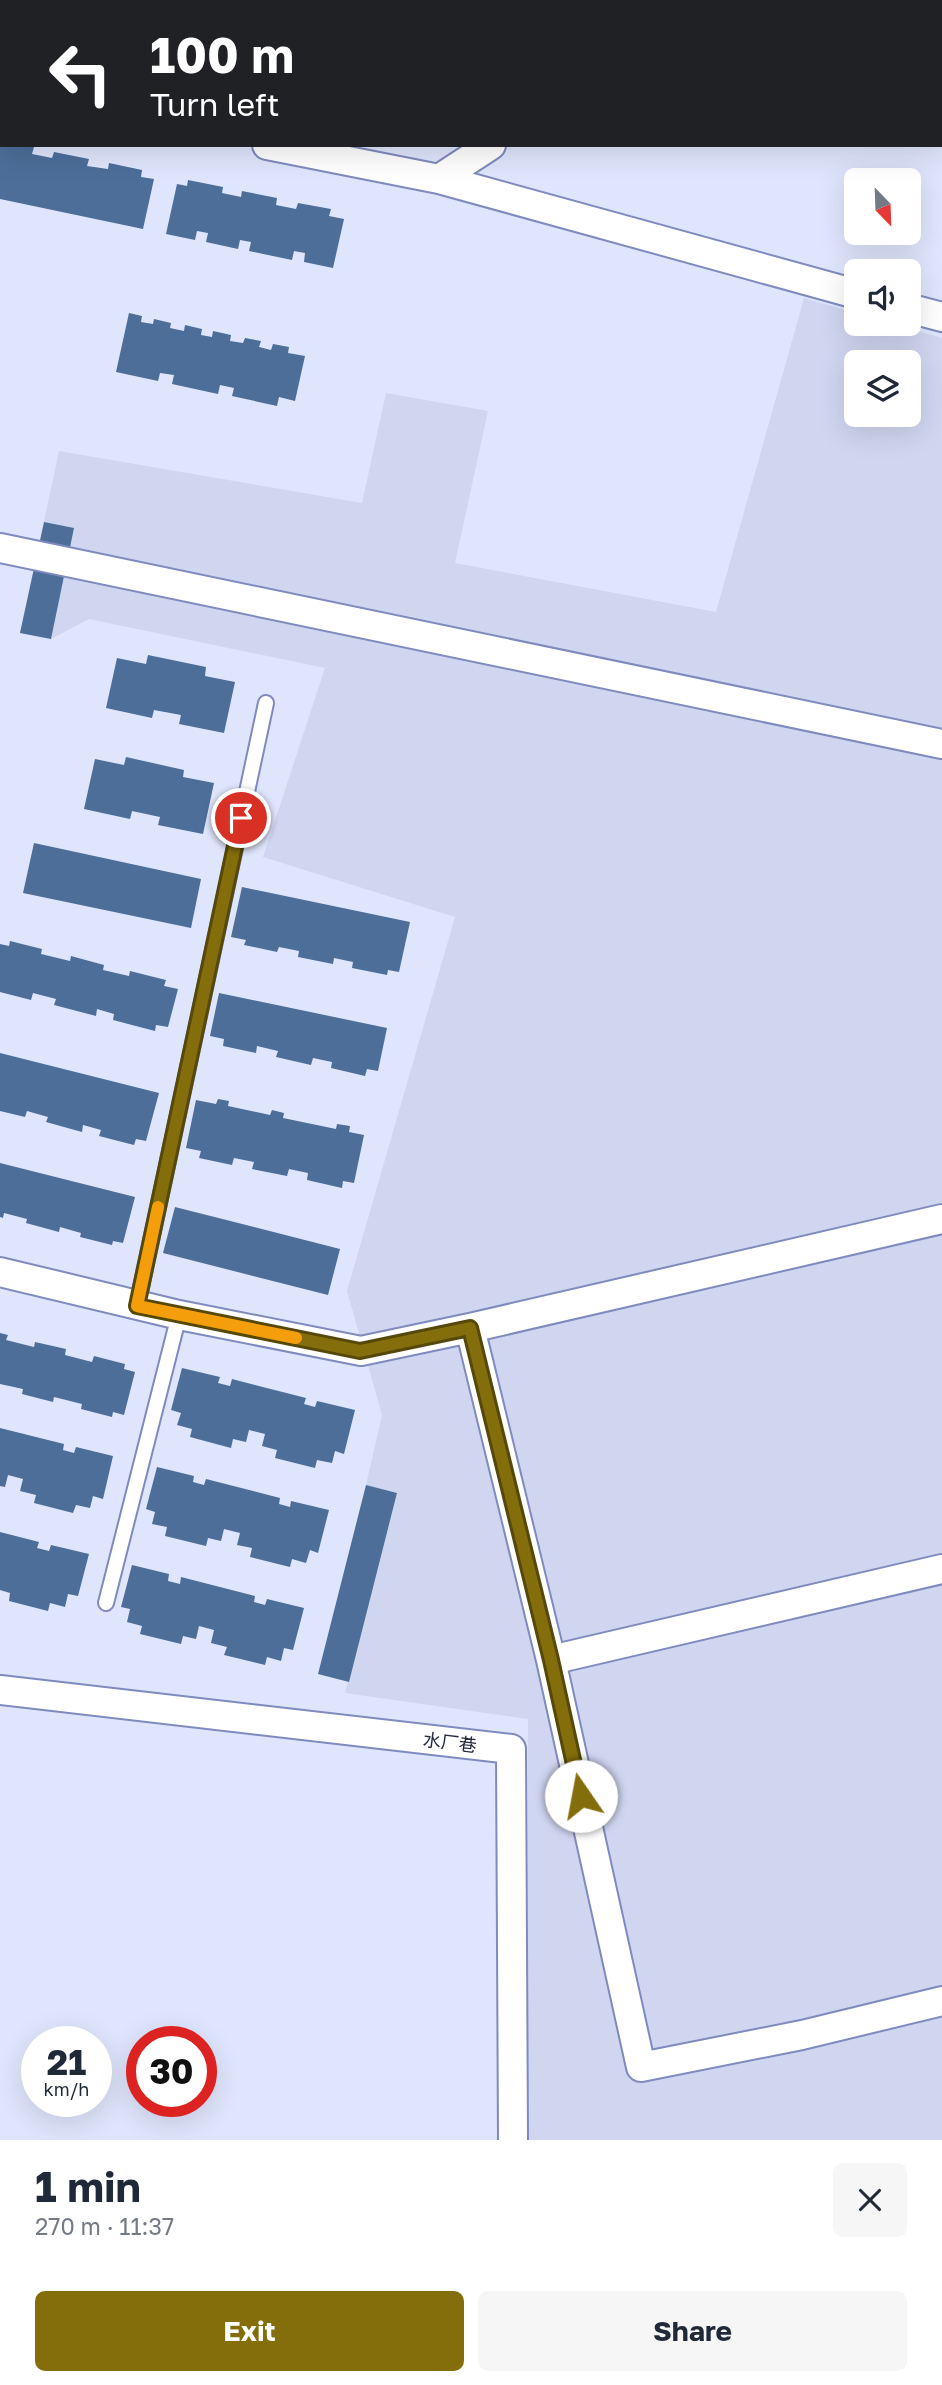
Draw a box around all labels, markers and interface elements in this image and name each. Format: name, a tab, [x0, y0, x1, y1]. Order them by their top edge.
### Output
text: 100 m	[150, 25, 294, 84]
icon: left	[35, 28, 126, 119]
text: Turn left	[150, 85, 279, 123]
north arrow	[844, 168, 920, 245]
map controls	[844, 168, 921, 427]
button: sound	[844, 259, 921, 336]
button: layers	[844, 350, 921, 427]
pin	[211, 788, 271, 848]
icon: arrive	[222, 799, 260, 837]
street label: 水厂巷	[422, 1728, 478, 1756]
position arrow	[544, 1759, 618, 1833]
speed limit sign: 30	[126, 2026, 217, 2117]
text: 21	[47, 2041, 86, 2083]
text: km/h	[44, 2078, 89, 2100]
text: 1 min	[35, 2161, 141, 2211]
button: close	[833, 2163, 907, 2237]
text: 270 m · 11:37	[35, 2212, 174, 2240]
button: Exit	[35, 2291, 464, 2371]
button: Share	[478, 2291, 907, 2371]

